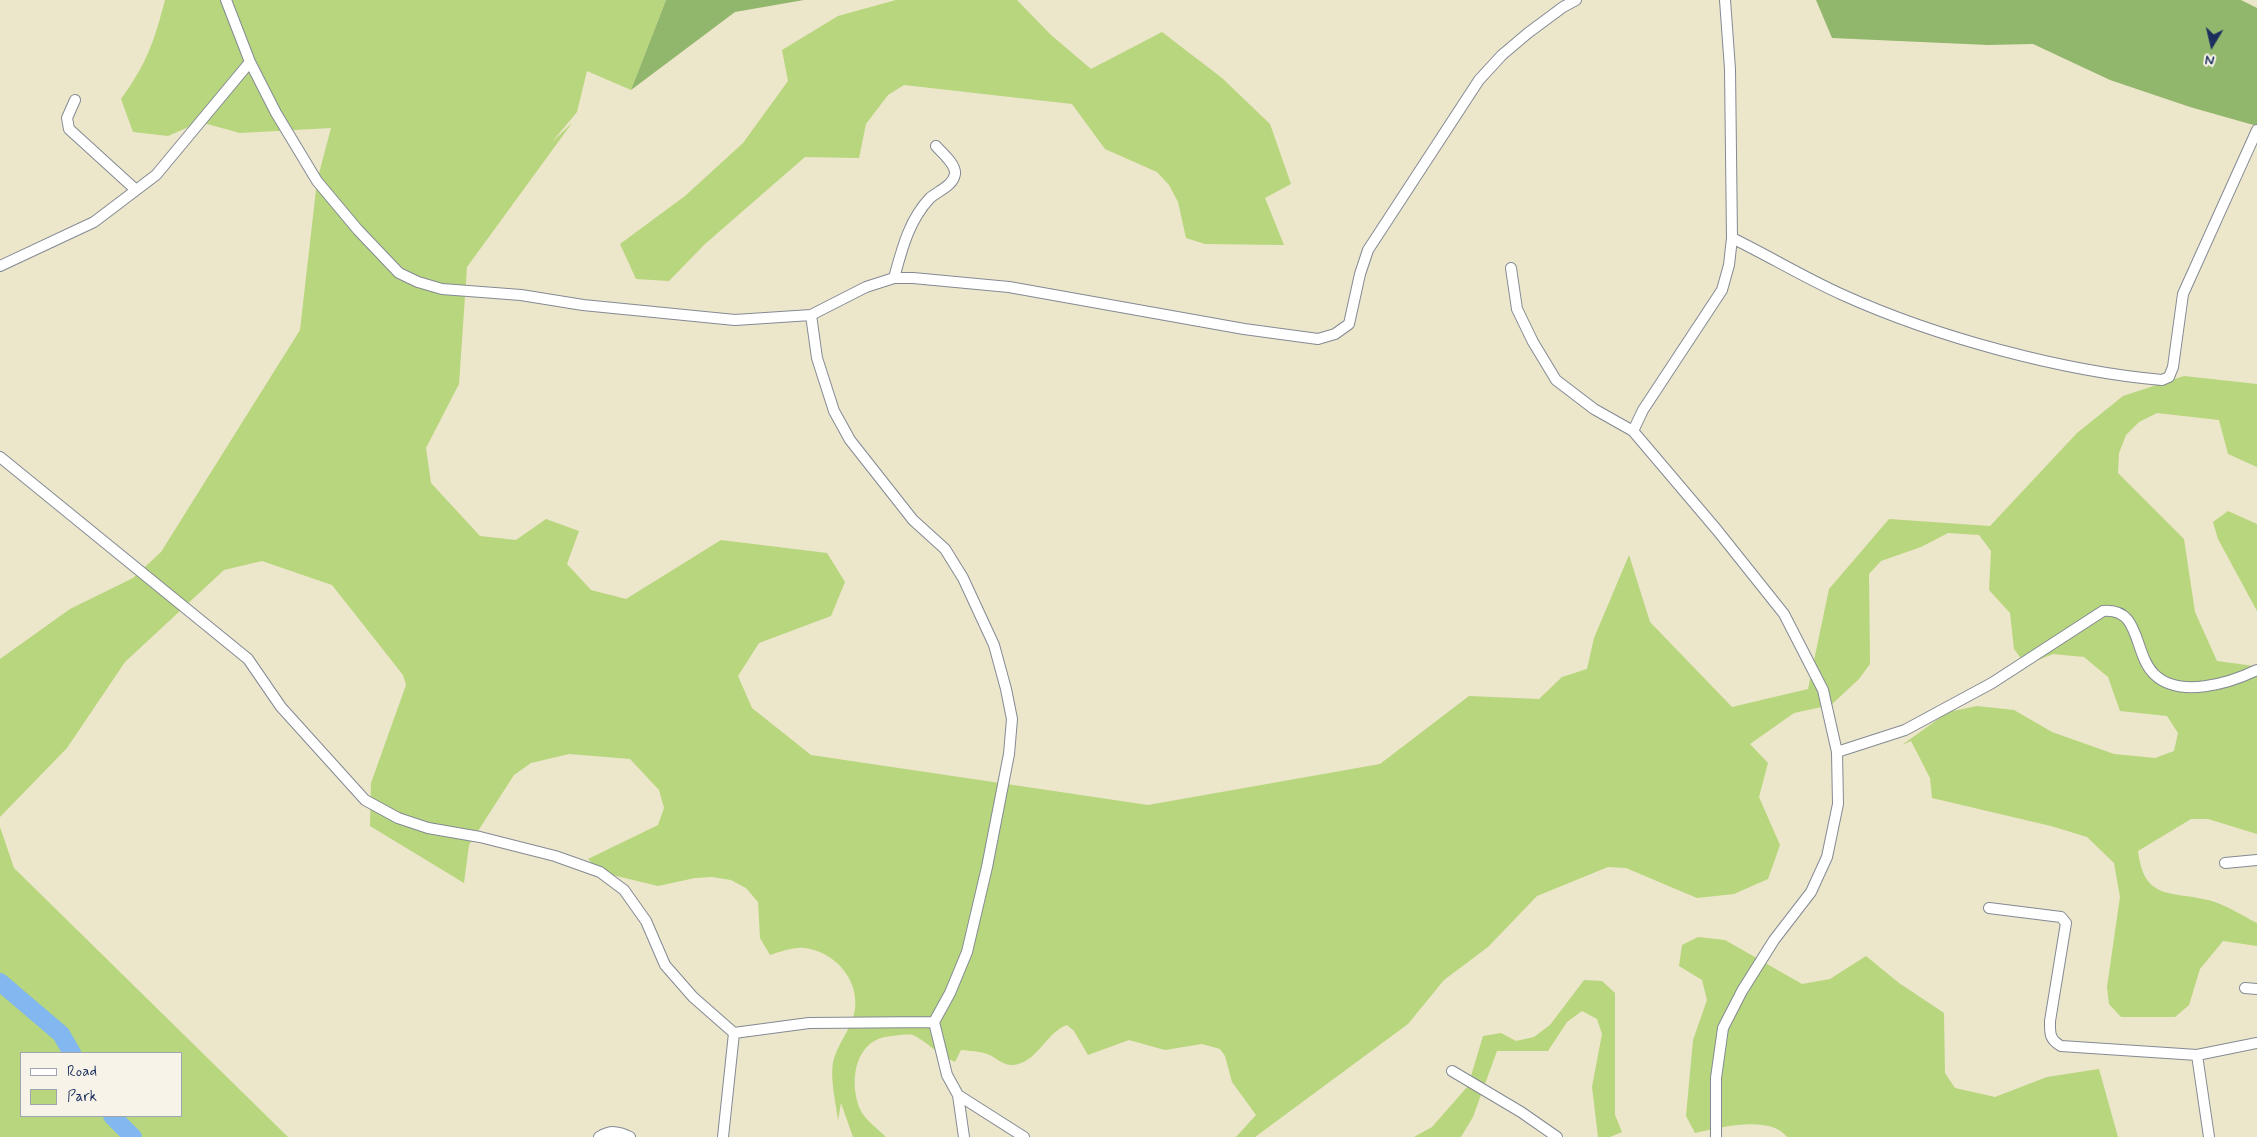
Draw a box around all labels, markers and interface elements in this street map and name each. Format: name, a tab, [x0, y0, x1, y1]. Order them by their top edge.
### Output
north arrow	[2187, 20, 2237, 70]
text: N	[2204, 50, 2216, 69]
legend	[20, 1052, 182, 1117]
text: Road	[67, 1062, 97, 1082]
text: Park	[67, 1087, 97, 1107]

